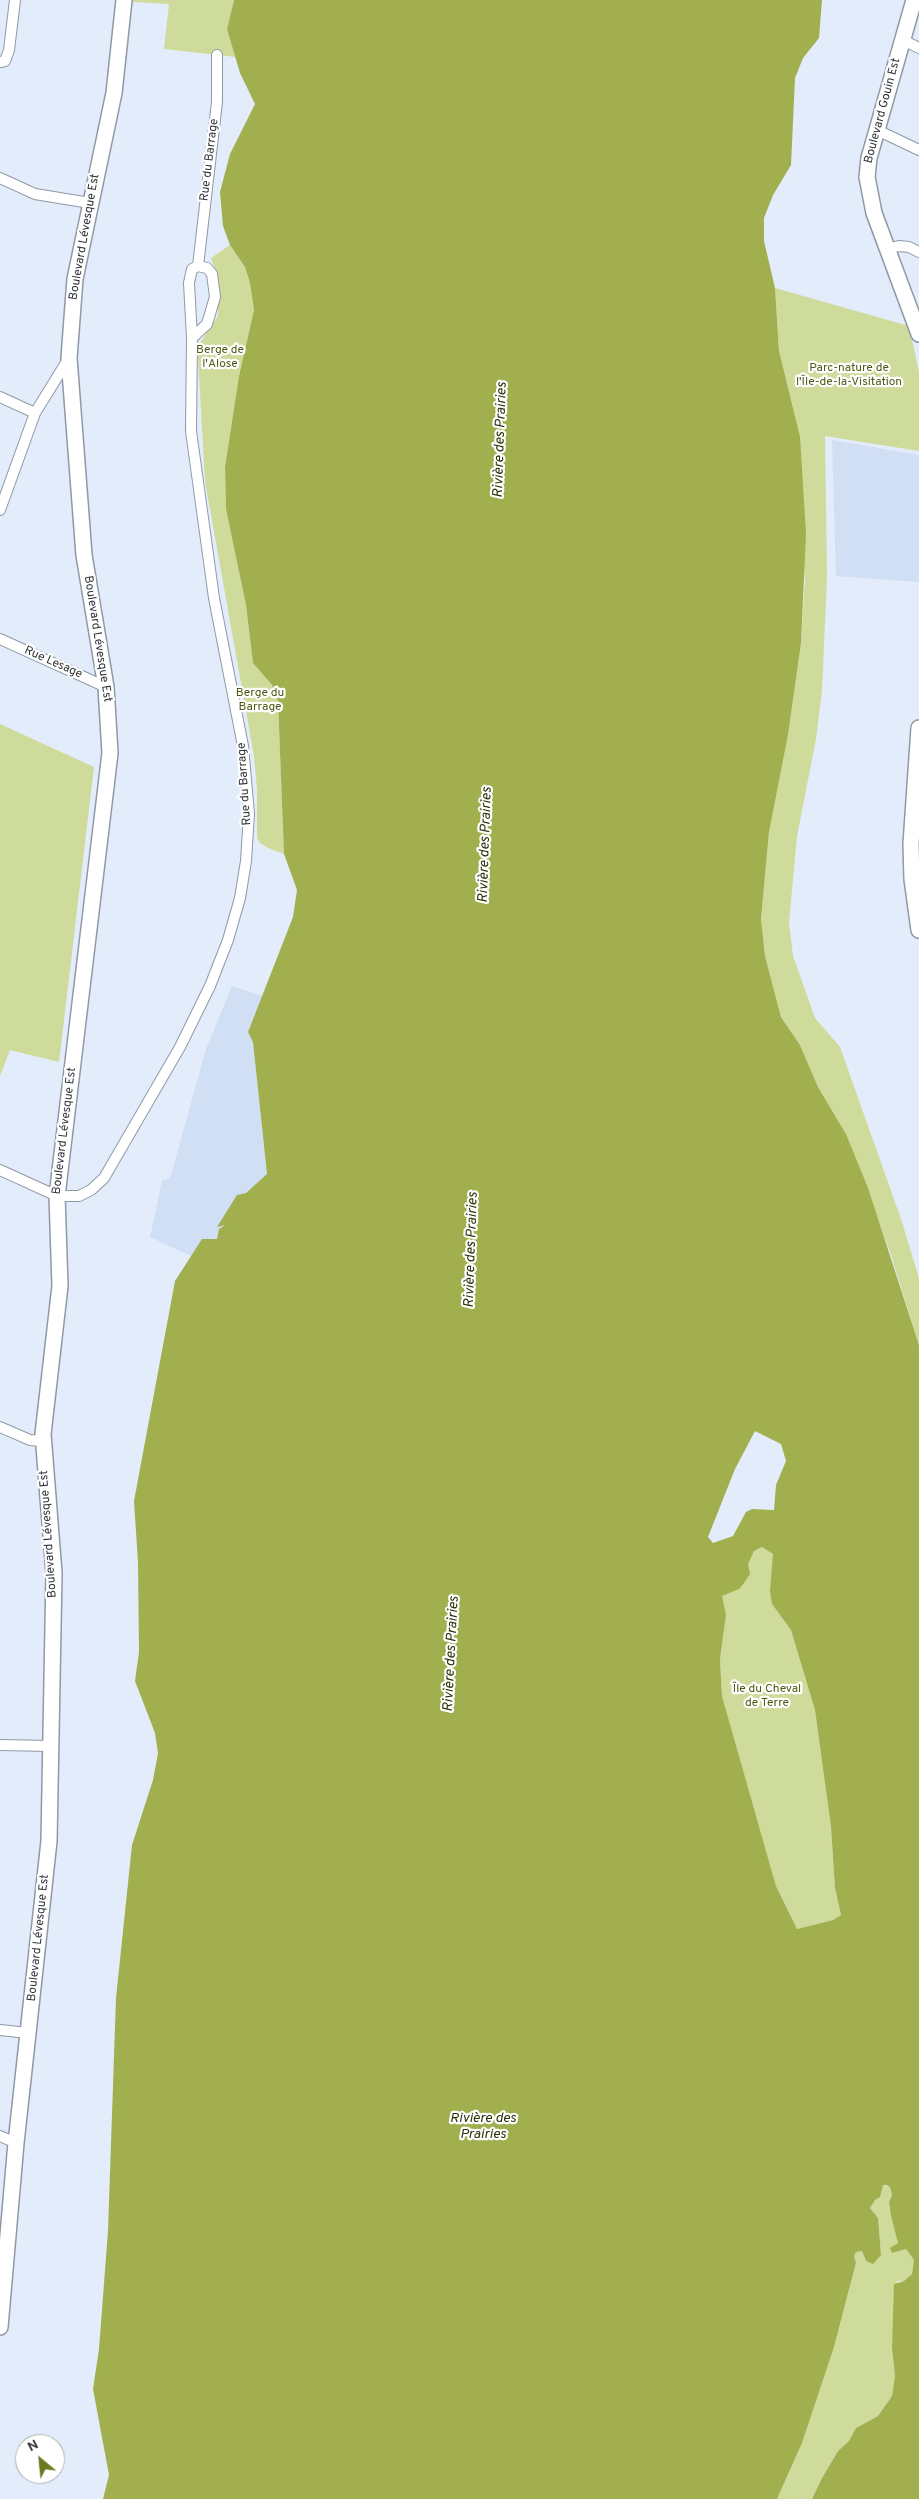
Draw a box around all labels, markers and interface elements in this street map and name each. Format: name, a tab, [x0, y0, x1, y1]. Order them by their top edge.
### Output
street label: Boulevard Gouin Est	[862, 57, 904, 165]
street label: Rue du Barrage	[198, 118, 222, 202]
street label: Boulevard Lévesque Est	[67, 173, 103, 301]
park label: Berge de l'Alose	[196, 344, 244, 372]
park label: Parc-nature de l'Île-de-la-Visitation	[796, 362, 902, 390]
water label: Rivière des Prairies	[491, 382, 511, 498]
street label: Boulevard Lévesque Est	[80, 575, 114, 703]
street label: Rue Lesage	[22, 644, 84, 682]
park label: Berge du Barrage	[236, 687, 284, 715]
street label: Rue du Barrage	[235, 742, 255, 826]
water label: Rivière des Prairies	[476, 787, 496, 903]
street label: Boulevard Lévesque Est	[50, 1067, 80, 1195]
water label: Rivière des Prairies	[462, 1192, 482, 1308]
street label: Boulevard Lévesque Est	[37, 1470, 61, 1598]
water label: Rivière des Prairies	[441, 1596, 463, 1712]
park label: Île du Cheval de Terre	[733, 1683, 801, 1711]
street label: Boulevard Lévesque Est	[25, 1874, 53, 2002]
water label: Rivière des Prairies	[450, 2111, 516, 2144]
north arrow	[15, 2434, 65, 2484]
text: N	[25, 2436, 42, 2456]

